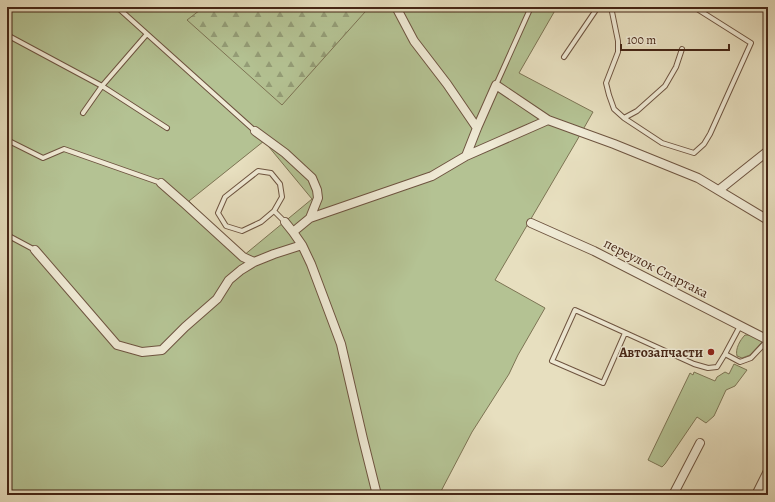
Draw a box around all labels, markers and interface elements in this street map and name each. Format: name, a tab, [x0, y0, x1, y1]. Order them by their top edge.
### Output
scale bar	[621, 26, 729, 52]
text: 100 m	[627, 32, 656, 48]
street label: переулок Спартака	[601, 233, 712, 303]
place label: Автозапчасти	[618, 343, 703, 362]
marker: Автозапчасти	[706, 347, 716, 357]

